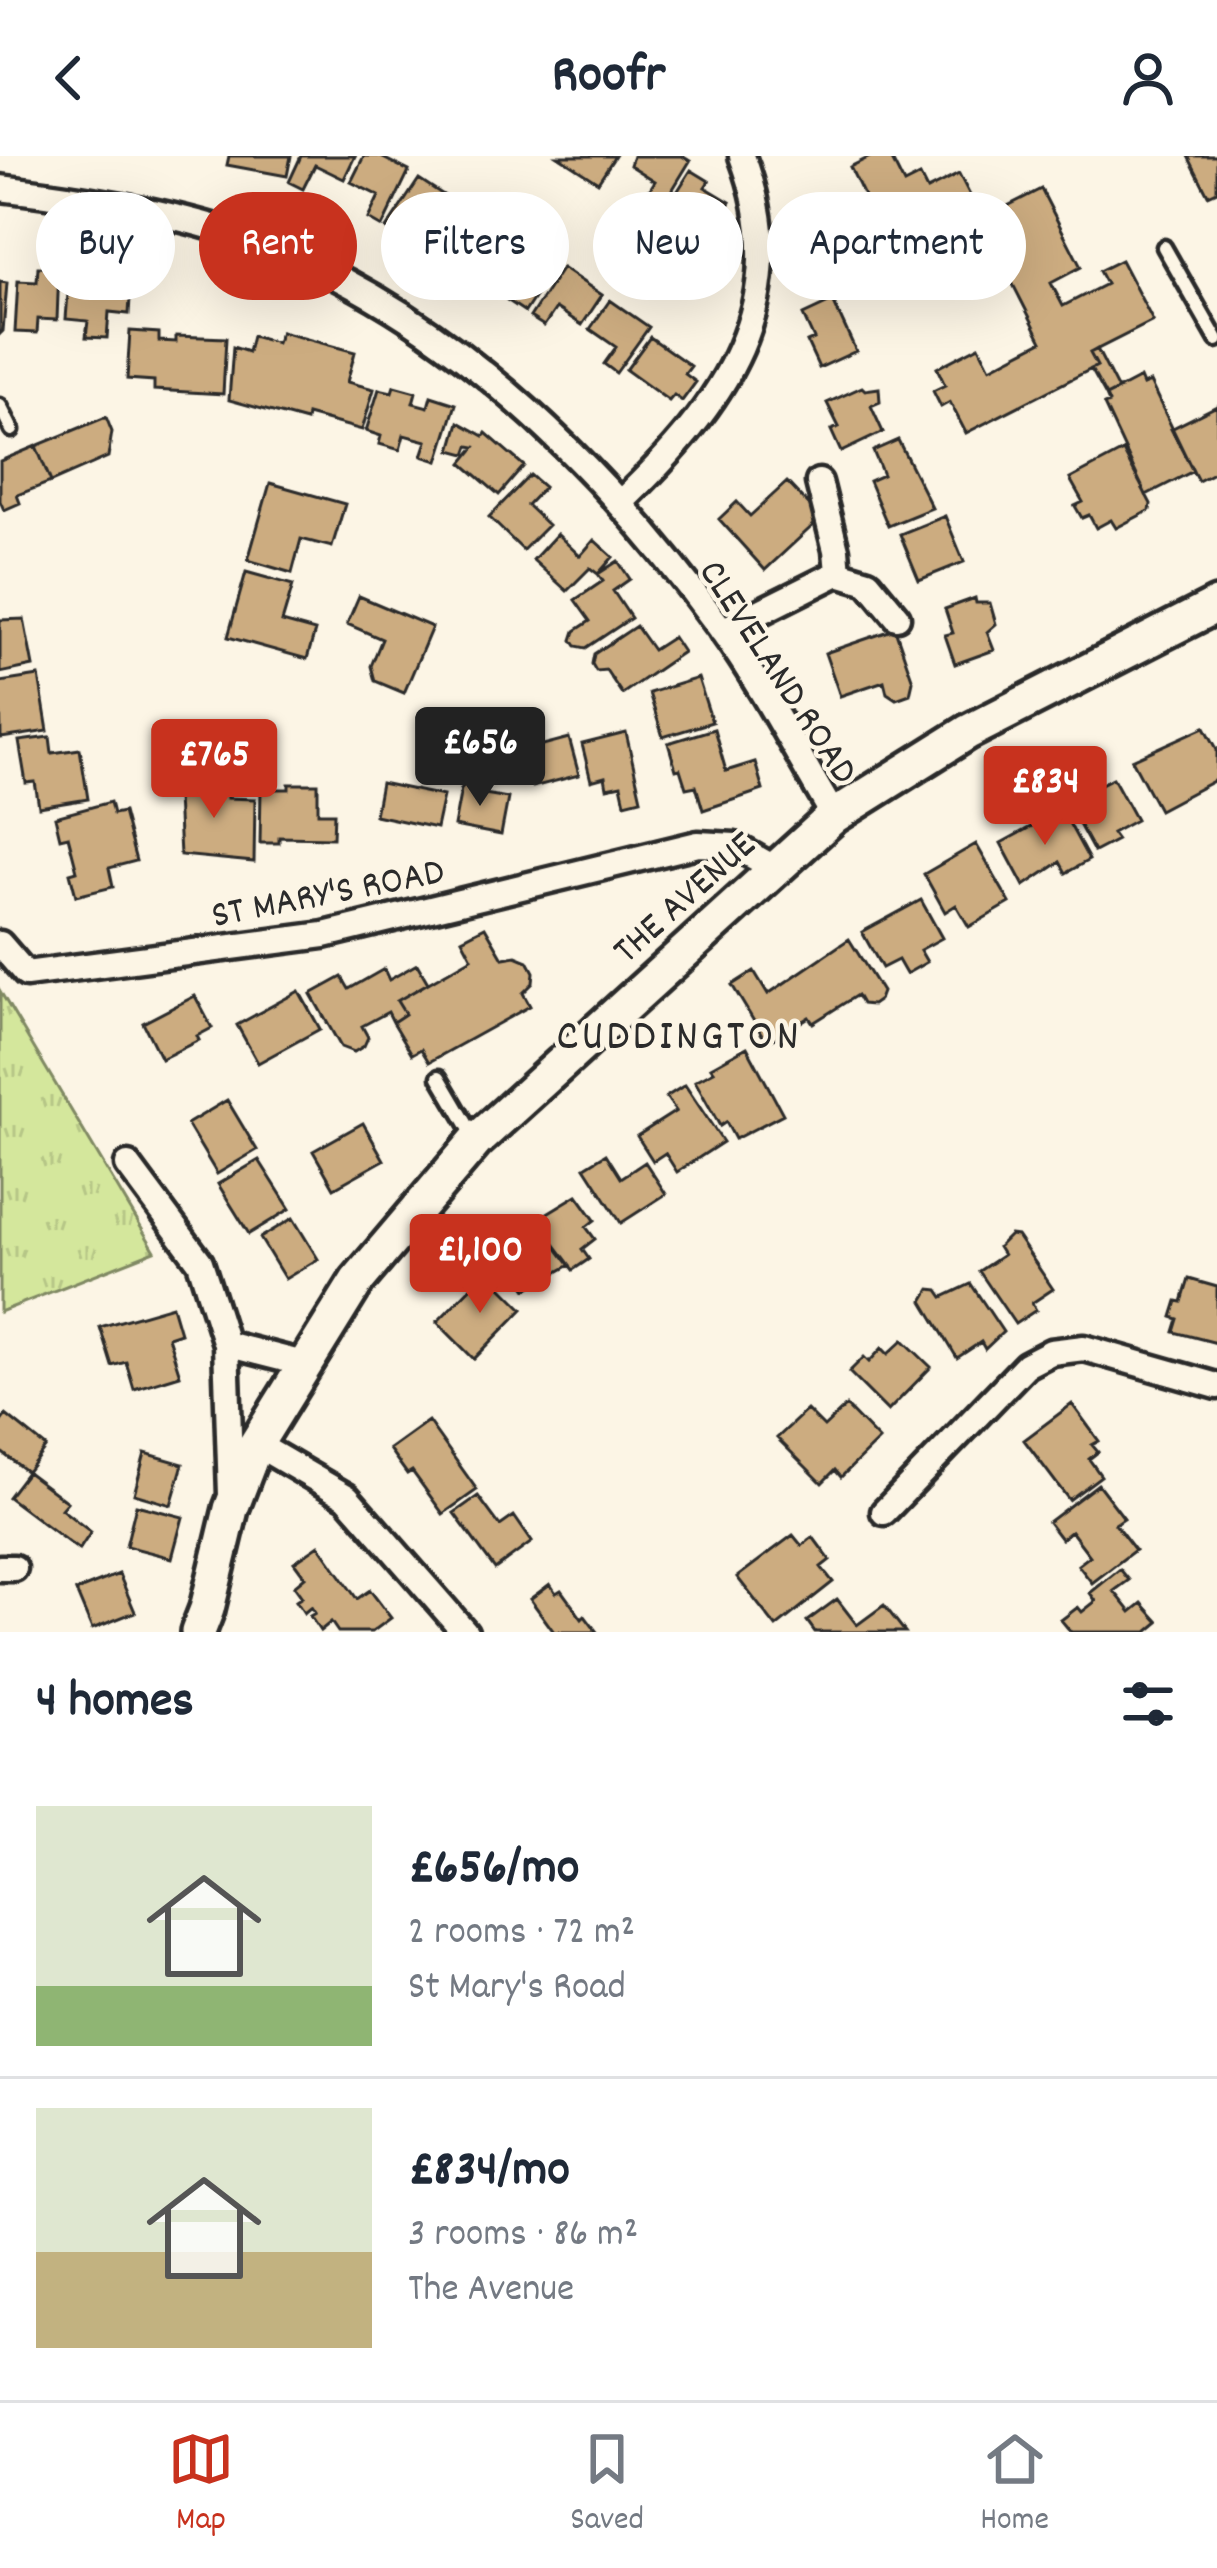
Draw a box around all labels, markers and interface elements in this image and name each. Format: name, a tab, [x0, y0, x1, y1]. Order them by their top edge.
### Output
text: Roofr	[552, 40, 665, 117]
icon: back	[36, 45, 102, 111]
icon: person	[1115, 45, 1181, 111]
chip: Buy	[36, 192, 175, 300]
chip: Rent	[199, 192, 357, 300]
chip: Filters	[381, 192, 569, 300]
chip: New	[593, 192, 743, 300]
chip: Apartment	[767, 192, 1026, 300]
street label: CLEVELAND ROAD	[682, 550, 869, 797]
pin: £656	[409, 707, 551, 809]
text: £656	[442, 718, 518, 773]
pin: £765	[143, 719, 285, 821]
text: £765	[178, 730, 250, 785]
pin: £834	[974, 746, 1116, 848]
text: £834	[1011, 757, 1079, 812]
street label: THE AVENUE	[603, 820, 770, 979]
street label: ST MARY'S ROAD	[207, 847, 449, 946]
district label: CUDDINGTON	[556, 1007, 802, 1071]
pin: £1,100	[382, 1214, 578, 1316]
text: £1,100	[437, 1225, 523, 1280]
text: 4 homes	[36, 1668, 194, 1740]
icon: filters	[1115, 1671, 1181, 1737]
text: £656/mo	[408, 1835, 579, 1907]
icon: home	[132, 1854, 276, 1998]
text: 2 rooms · 72 m²	[408, 1907, 635, 1962]
text: St Mary's Road	[408, 1962, 626, 2017]
text: £834/mo	[408, 2137, 570, 2209]
icon: home	[132, 2156, 276, 2300]
text: 3 rooms · 86 m²	[408, 2209, 638, 2264]
text: The Avenue	[408, 2264, 574, 2319]
tab: Map	[168, 2426, 234, 2545]
tab: Saved	[570, 2426, 644, 2545]
tab: Home	[980, 2426, 1049, 2545]

